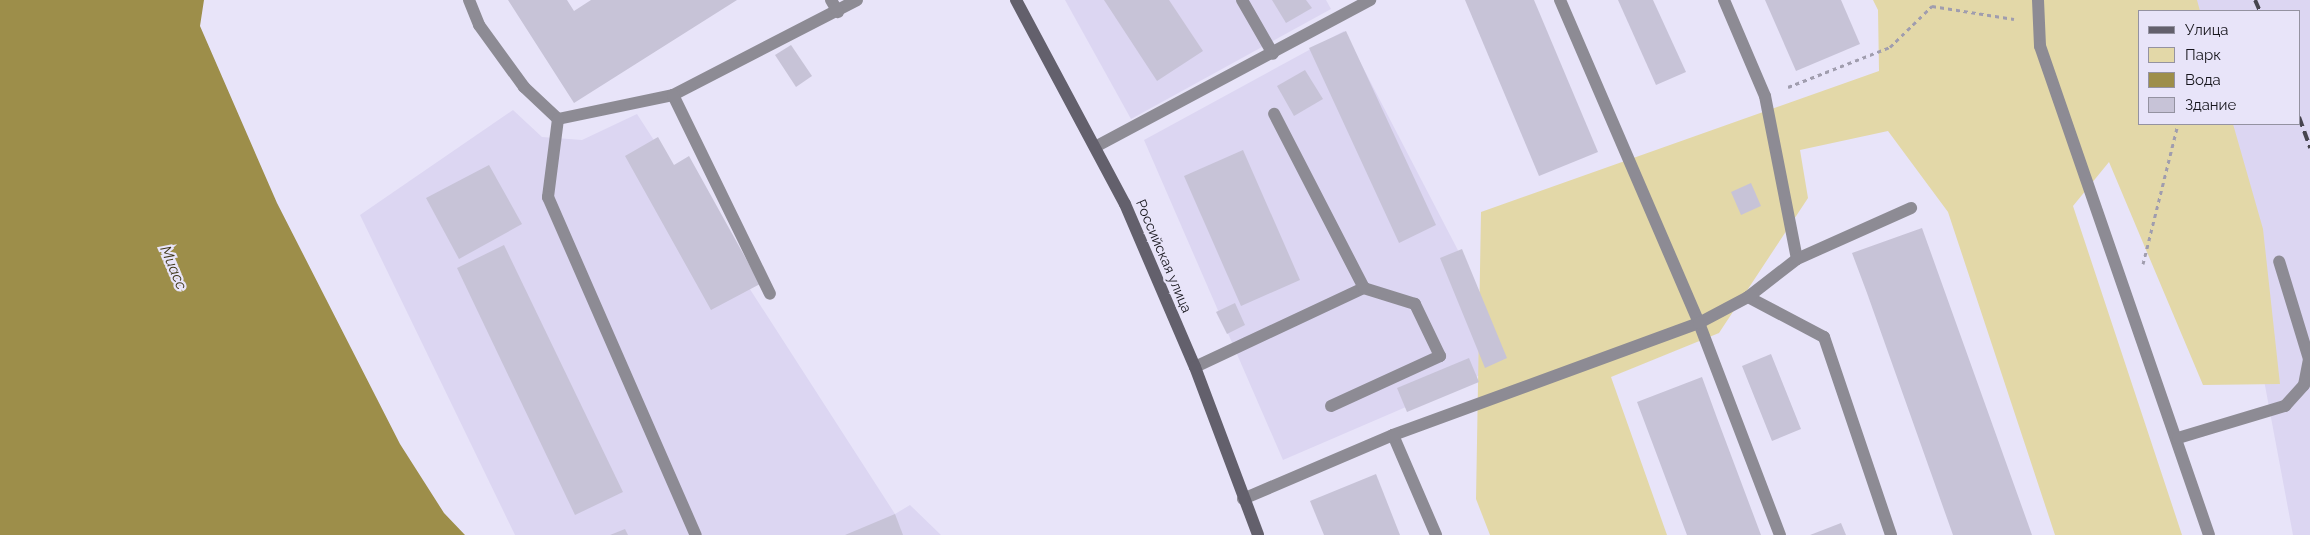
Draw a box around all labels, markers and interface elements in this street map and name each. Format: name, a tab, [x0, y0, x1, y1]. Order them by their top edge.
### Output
legend	[2138, 10, 2300, 125]
text: Улица	[2185, 21, 2229, 39]
text: Парк	[2185, 46, 2221, 64]
text: Вода	[2185, 71, 2221, 89]
text: Здание	[2185, 96, 2236, 114]
street label: Российская улица	[1132, 197, 1196, 315]
water label: Миасс	[156, 243, 190, 293]

